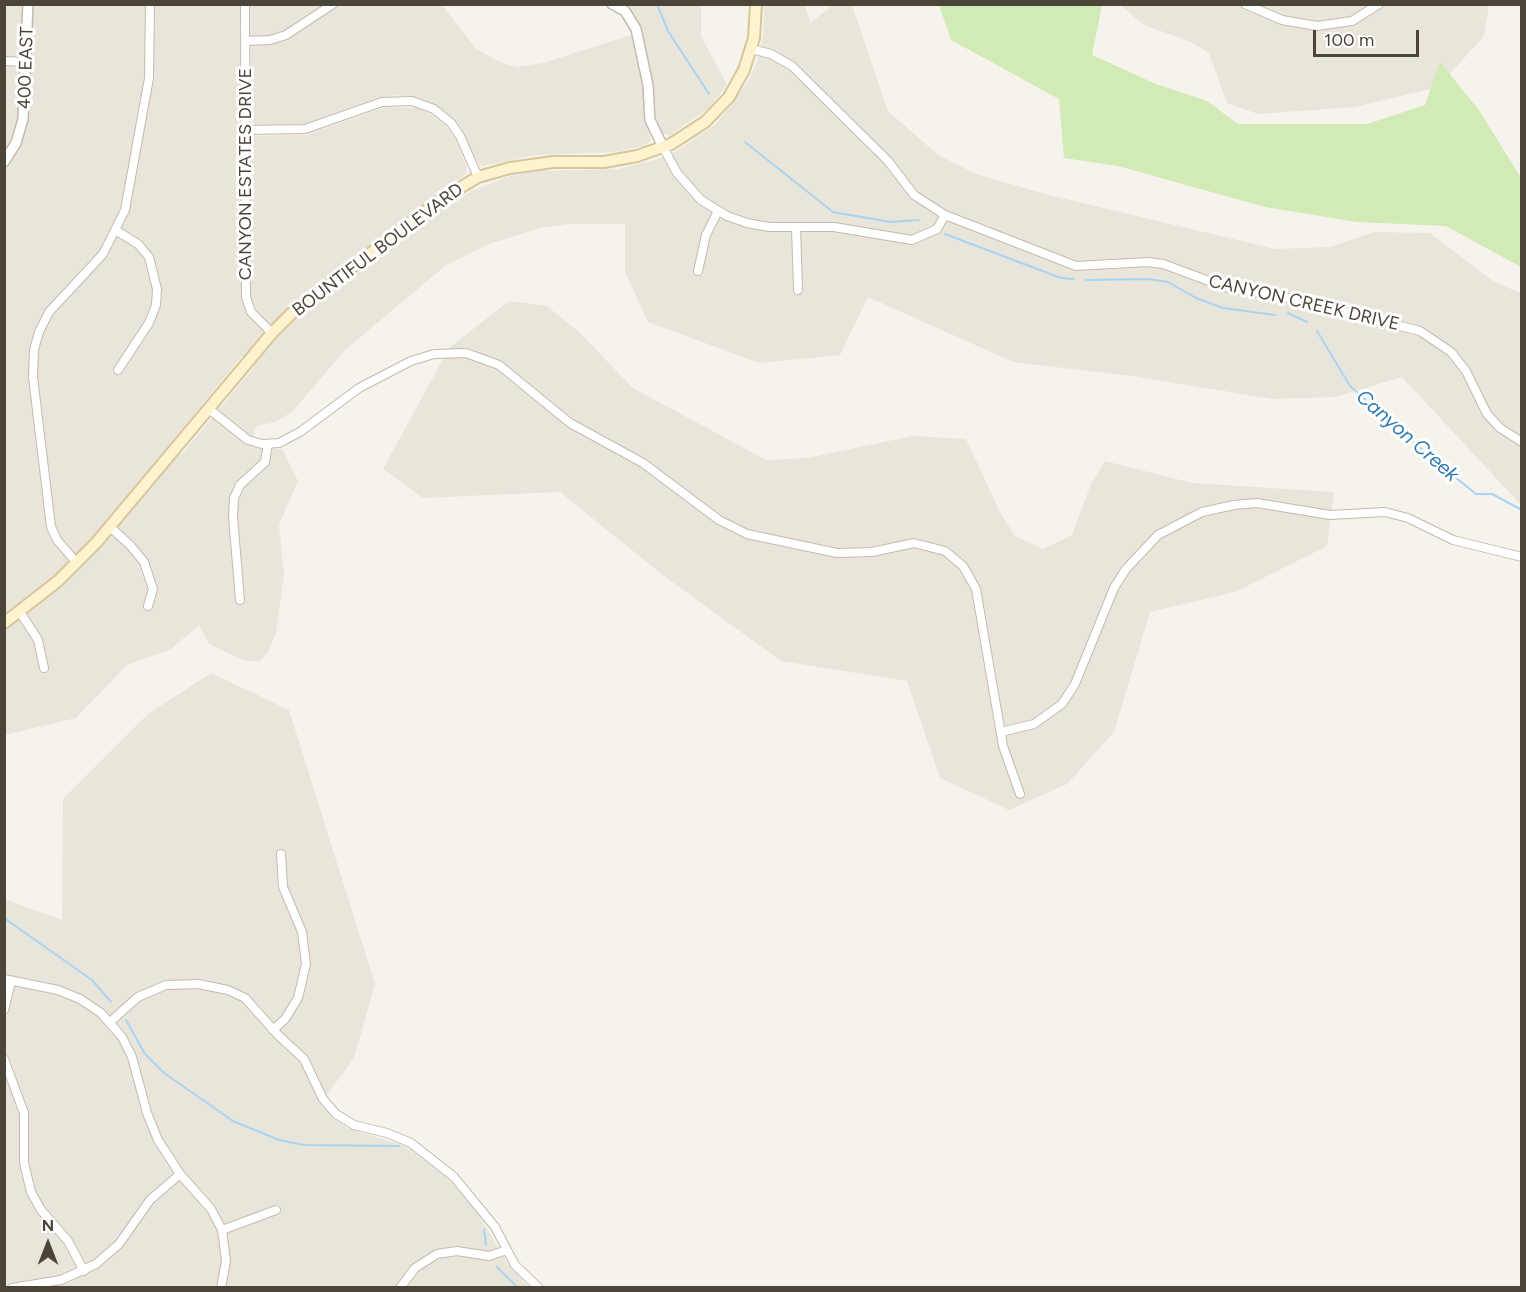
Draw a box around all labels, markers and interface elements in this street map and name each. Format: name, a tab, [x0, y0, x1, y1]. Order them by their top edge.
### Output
scale bar	[1316, 18, 1422, 56]
street label: 400 EAST	[14, 26, 38, 110]
text: 100 m	[1324, 29, 1374, 51]
street label: CANYON ESTATES DRIVE	[235, 68, 257, 280]
street label: BOUNTIFUL BOULEVARD	[288, 179, 468, 321]
street label: CANYON CREEK DRIVE	[1207, 271, 1401, 335]
water label: Canyon Creek	[1351, 385, 1463, 487]
north arrow	[18, 1214, 78, 1274]
text: N	[42, 1216, 54, 1235]

